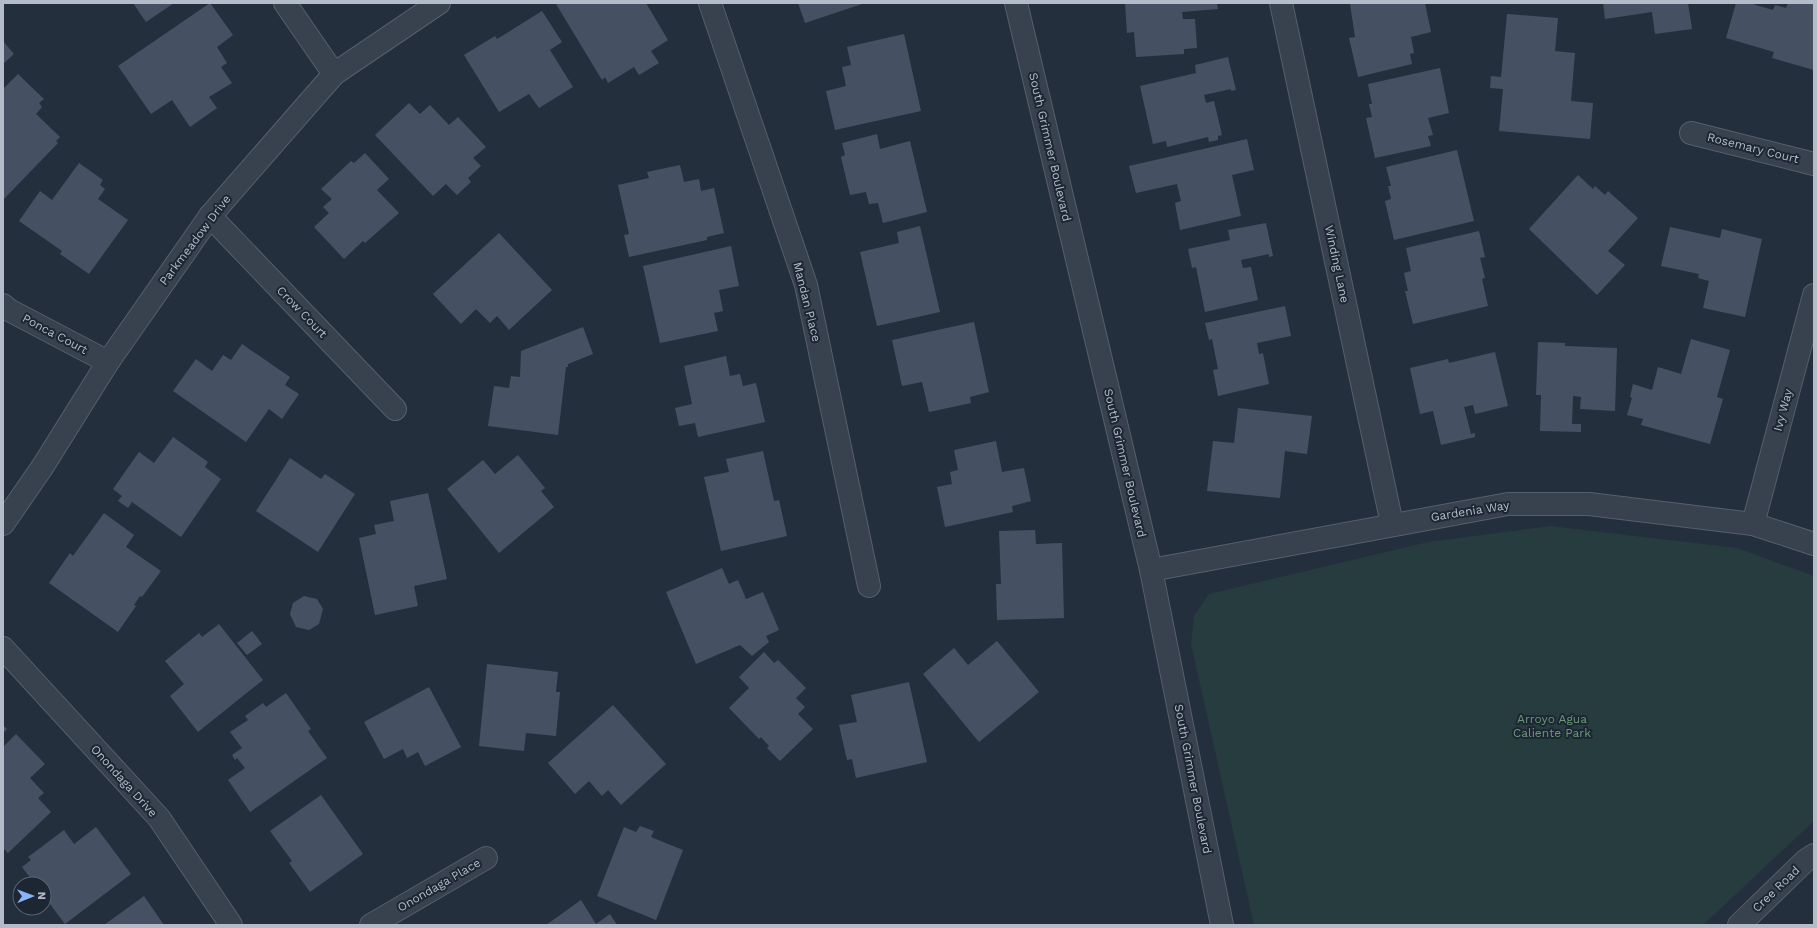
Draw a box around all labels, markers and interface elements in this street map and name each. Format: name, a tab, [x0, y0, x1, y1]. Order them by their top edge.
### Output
street label: South Grimmer Boulevard	[1026, 71, 1074, 223]
street label: Rosemary Court	[1706, 130, 1800, 166]
street label: Parkmeadow Drive	[157, 192, 233, 288]
street label: Winding Lane	[1322, 224, 1352, 304]
street label: Mandan Place	[790, 261, 824, 343]
street label: Crow Court	[274, 283, 330, 341]
street label: Ponca Court	[20, 311, 90, 357]
street label: South Grimmer Boulevard	[1101, 387, 1149, 539]
street label: Ivy Way	[1771, 387, 1796, 433]
street label: Gardenia Way	[1430, 498, 1511, 524]
street label: South Grimmer Boulevard	[1172, 703, 1214, 855]
park label: Arroyo Agua Caliente Park	[1513, 712, 1591, 740]
street label: Onondaga Drive	[88, 742, 160, 820]
street label: Onondaga Place	[395, 855, 483, 914]
street label: Cree Road	[1749, 863, 1803, 915]
north arrow	[12, 876, 52, 916]
text: N	[35, 892, 48, 900]

